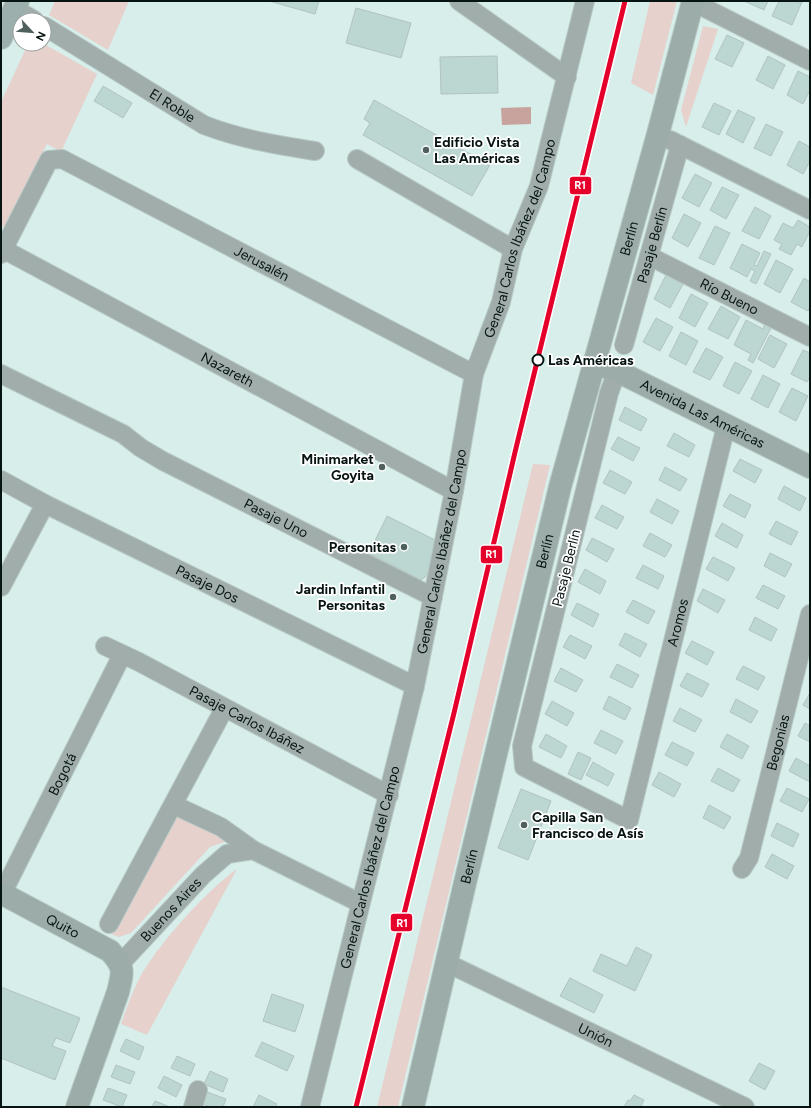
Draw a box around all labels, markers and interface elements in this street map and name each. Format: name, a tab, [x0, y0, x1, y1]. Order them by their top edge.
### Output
north arrow	[12, 12, 52, 52]
text: N	[33, 29, 48, 43]
street label: El Roble	[146, 85, 198, 127]
place label: Edificio Vista Las Américas	[434, 134, 520, 167]
street label: General Carlos Ibáñez del Campo	[480, 137, 559, 340]
marker: Edificio Vista Las Américas	[421, 145, 431, 155]
line badge: R1	[569, 176, 592, 195]
text: R1	[574, 179, 586, 192]
street label: Pasaje Berlín	[634, 205, 671, 285]
street label: Berlín	[617, 219, 642, 258]
street label: Jerusalén	[231, 242, 292, 285]
street label: Río Bueno	[697, 275, 761, 319]
street label: Nazareth	[198, 349, 257, 391]
place label: Las Américas	[548, 352, 634, 369]
marker: Las Américas	[531, 353, 545, 367]
street label: Avenida Las Américas	[637, 376, 767, 452]
street label: General Carlos Ibáñez del Campo	[414, 448, 470, 655]
place label: Minimarket Goyita	[301, 451, 374, 484]
marker: Minimarket Goyita	[377, 462, 387, 472]
street label: Pasaje Uno	[241, 495, 311, 542]
street label: Pasaje Berlín	[549, 528, 584, 608]
street label: Berlín	[533, 532, 557, 571]
place label: Personitas	[329, 539, 396, 556]
marker: Personitas	[399, 542, 409, 552]
line badge: R1	[480, 545, 503, 564]
text: R1	[485, 548, 497, 561]
street label: Pasaje Dos	[173, 562, 241, 607]
place label: Jardin Infantil Personitas	[296, 581, 385, 614]
marker: Jardin Infantil Personitas	[388, 592, 398, 602]
street label: Aromos	[664, 597, 692, 648]
street label: Pasaje Carlos Ibáñez	[186, 682, 308, 758]
street label: Begonias	[763, 713, 794, 773]
street label: Bogotá	[45, 750, 80, 799]
street label: General Carlos Ibáñez del Campo	[337, 764, 404, 971]
place label: Capilla San Francisco de Asís	[532, 809, 644, 842]
marker: Capilla San Francisco de Asís	[519, 820, 529, 830]
street label: Berlín	[457, 847, 482, 886]
street label: Buenos Aires	[137, 874, 205, 946]
street label: Quito	[43, 911, 82, 942]
line badge: R1	[390, 913, 413, 932]
text: R1	[396, 917, 408, 930]
street label: Unión	[575, 1020, 616, 1051]

